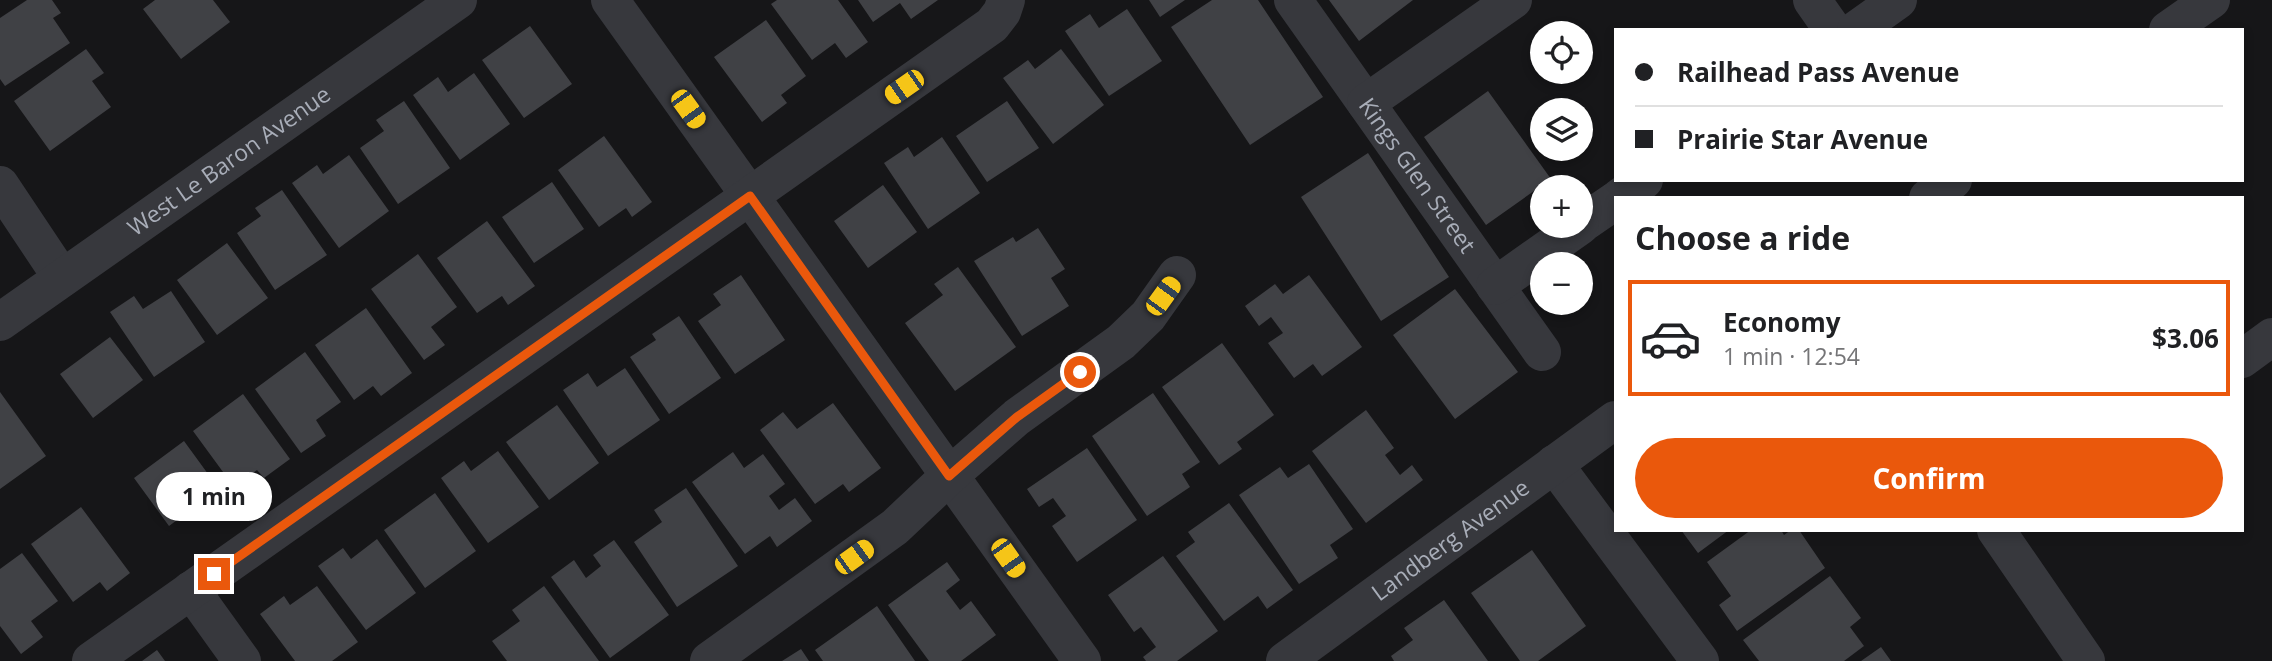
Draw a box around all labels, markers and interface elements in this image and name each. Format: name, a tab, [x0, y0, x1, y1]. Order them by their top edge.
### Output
map controls	[1530, 21, 1593, 315]
button: locate	[1530, 21, 1593, 84]
text: Railhead Pass Avenue	[1677, 54, 1959, 90]
car	[881, 66, 928, 108]
street label: West Le Baron Avenue	[121, 78, 336, 243]
car	[668, 86, 709, 132]
street label: Kings Glen Street	[1352, 91, 1484, 259]
button: layers	[1530, 98, 1593, 161]
text: Prairie Star Avenue	[1677, 121, 1928, 157]
button: +	[1530, 175, 1593, 238]
text: Choose a ride	[1635, 216, 1850, 259]
button: −	[1530, 252, 1593, 315]
car	[1143, 273, 1184, 319]
text: Economy	[1723, 304, 1841, 340]
icon: car	[1639, 307, 1702, 370]
text: $3.06	[2152, 320, 2219, 356]
text: 1 min · 12:54	[1723, 340, 1860, 372]
route start	[1064, 356, 1096, 388]
button: Confirm	[1635, 438, 2223, 518]
street label: Landberg Avenue	[1365, 471, 1535, 608]
callout: 1 min	[156, 472, 272, 522]
text: 1 min	[182, 480, 246, 512]
car	[988, 535, 1029, 581]
car	[831, 536, 878, 578]
route end	[198, 558, 230, 590]

